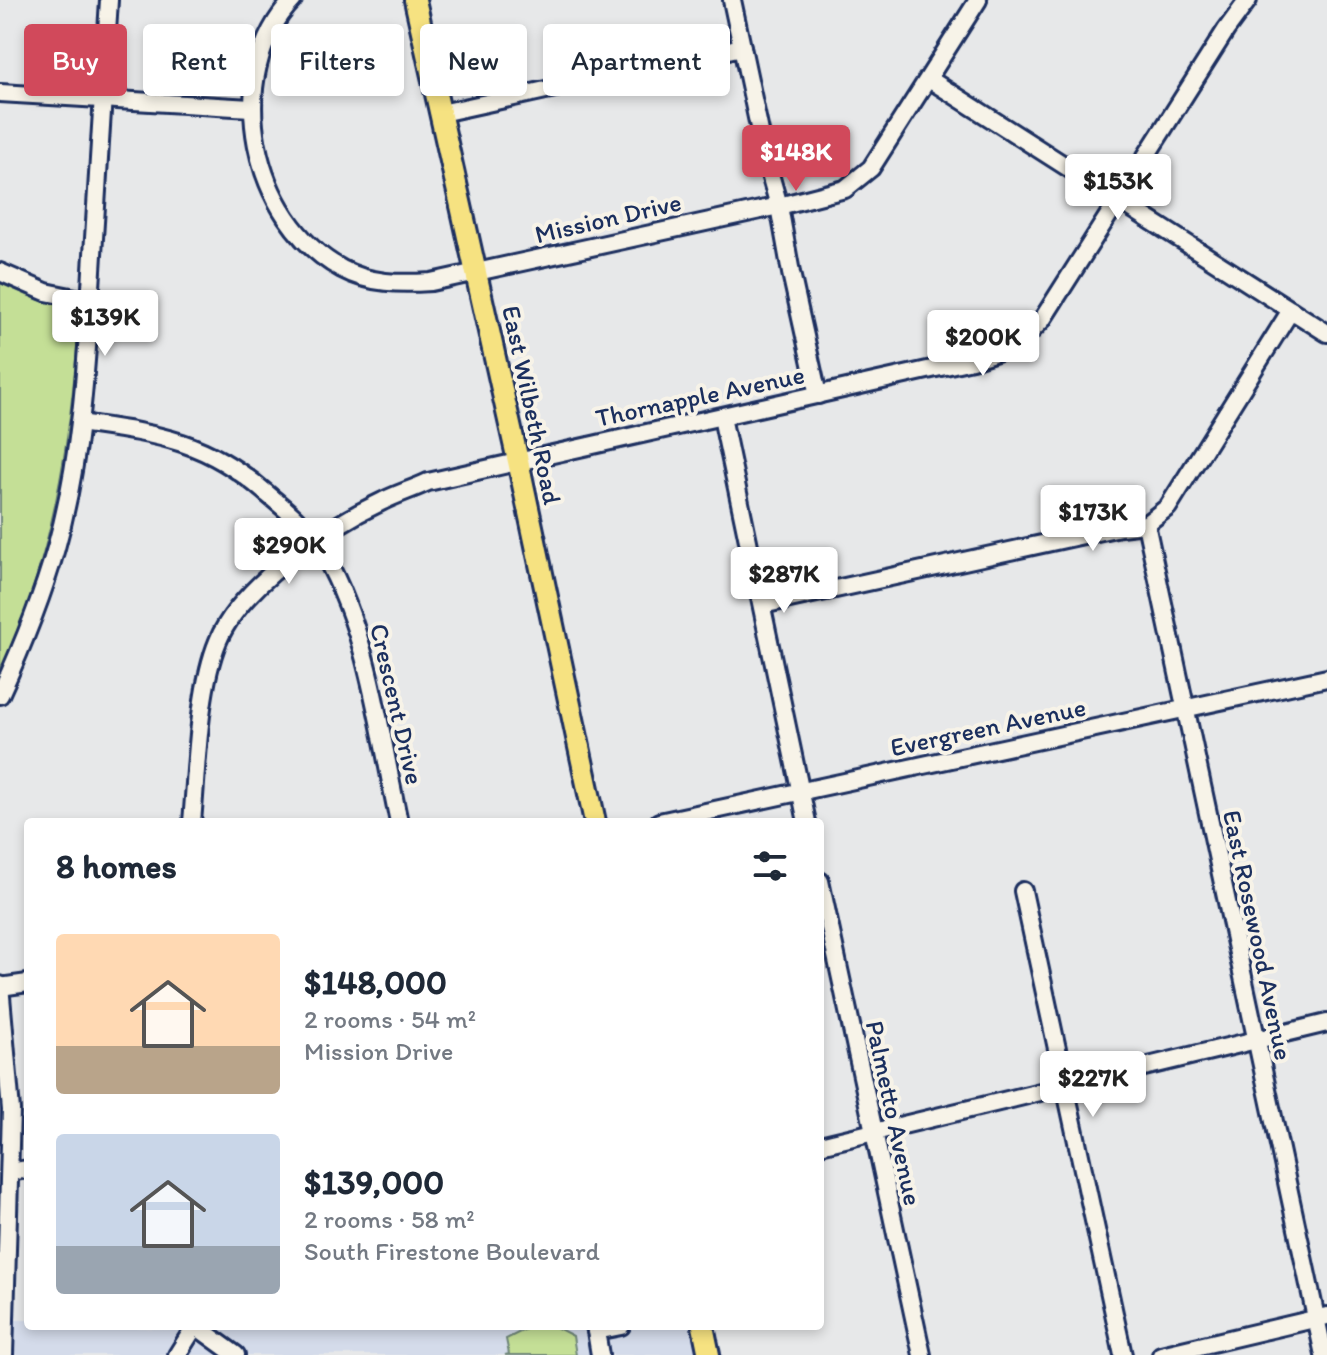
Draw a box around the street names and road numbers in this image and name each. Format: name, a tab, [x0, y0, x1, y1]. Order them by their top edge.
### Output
street label: Mission Drive	[532, 186, 684, 250]
street label: East Wilbeth Road	[495, 303, 569, 508]
street label: Thornapple Avenue	[593, 358, 807, 434]
street label: Crescent Drive	[363, 620, 431, 788]
street label: Evergreen Avenue	[887, 691, 1089, 763]
street label: East Rosewood Avenue	[1216, 807, 1300, 1063]
street label: Palmetto Avenue	[859, 1018, 929, 1208]

